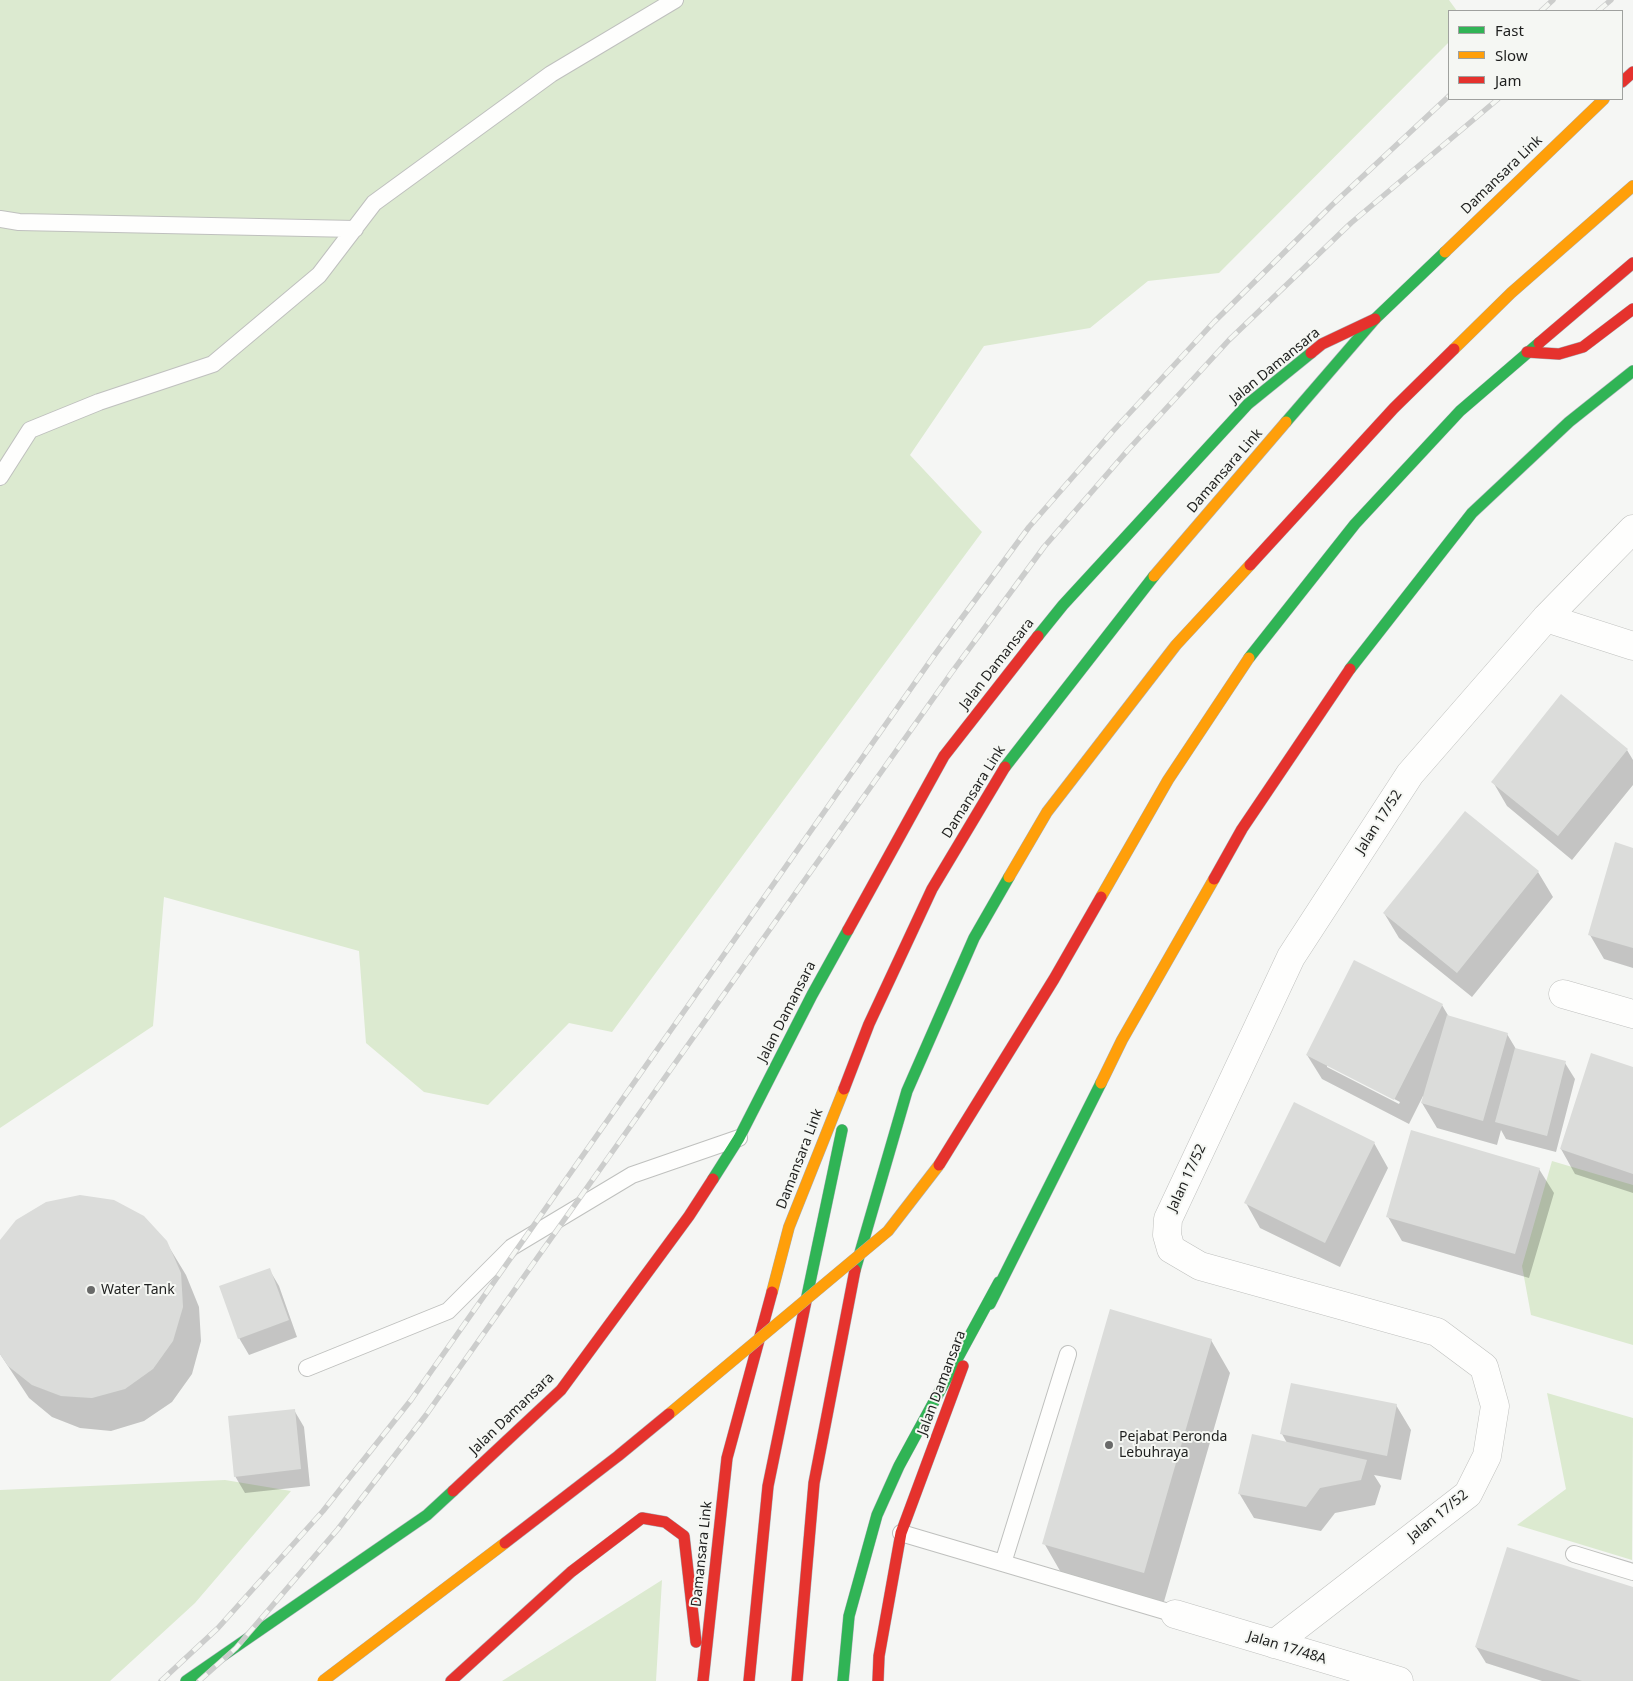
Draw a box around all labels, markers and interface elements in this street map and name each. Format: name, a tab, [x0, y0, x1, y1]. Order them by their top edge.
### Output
legend	[1448, 10, 1623, 100]
text: Fast	[1495, 20, 1524, 40]
text: Slow	[1495, 45, 1528, 65]
text: Jam	[1495, 70, 1522, 90]
street label: Damansara Link	[1458, 132, 1546, 218]
street label: Jalan Damansara	[1227, 325, 1323, 407]
street label: Damansara Link	[1184, 425, 1266, 517]
street label: Jalan Damansara	[956, 615, 1038, 713]
street label: Damansara Link	[939, 742, 1009, 842]
street label: Jalan 17/52	[1352, 787, 1406, 857]
street label: Jalan Damansara	[754, 959, 820, 1065]
street label: Damansara Link	[773, 1106, 827, 1212]
street label: Jalan 17/52	[1164, 1142, 1210, 1214]
place label: Water Tank	[101, 1282, 175, 1298]
marker: Water Tank	[85, 1284, 97, 1296]
street label: Jalan Damansara	[914, 1328, 970, 1438]
street label: Jalan Damansara	[466, 1369, 558, 1459]
place label: Pejabat Peronda Lebuhraya	[1119, 1429, 1227, 1461]
marker: Pejabat Peronda Lebuhraya	[1103, 1439, 1115, 1451]
street label: Jalan 17/52	[1404, 1487, 1472, 1545]
street label: Damansara Link	[688, 1500, 716, 1608]
street label: Jalan 17/48A	[1246, 1628, 1328, 1668]

